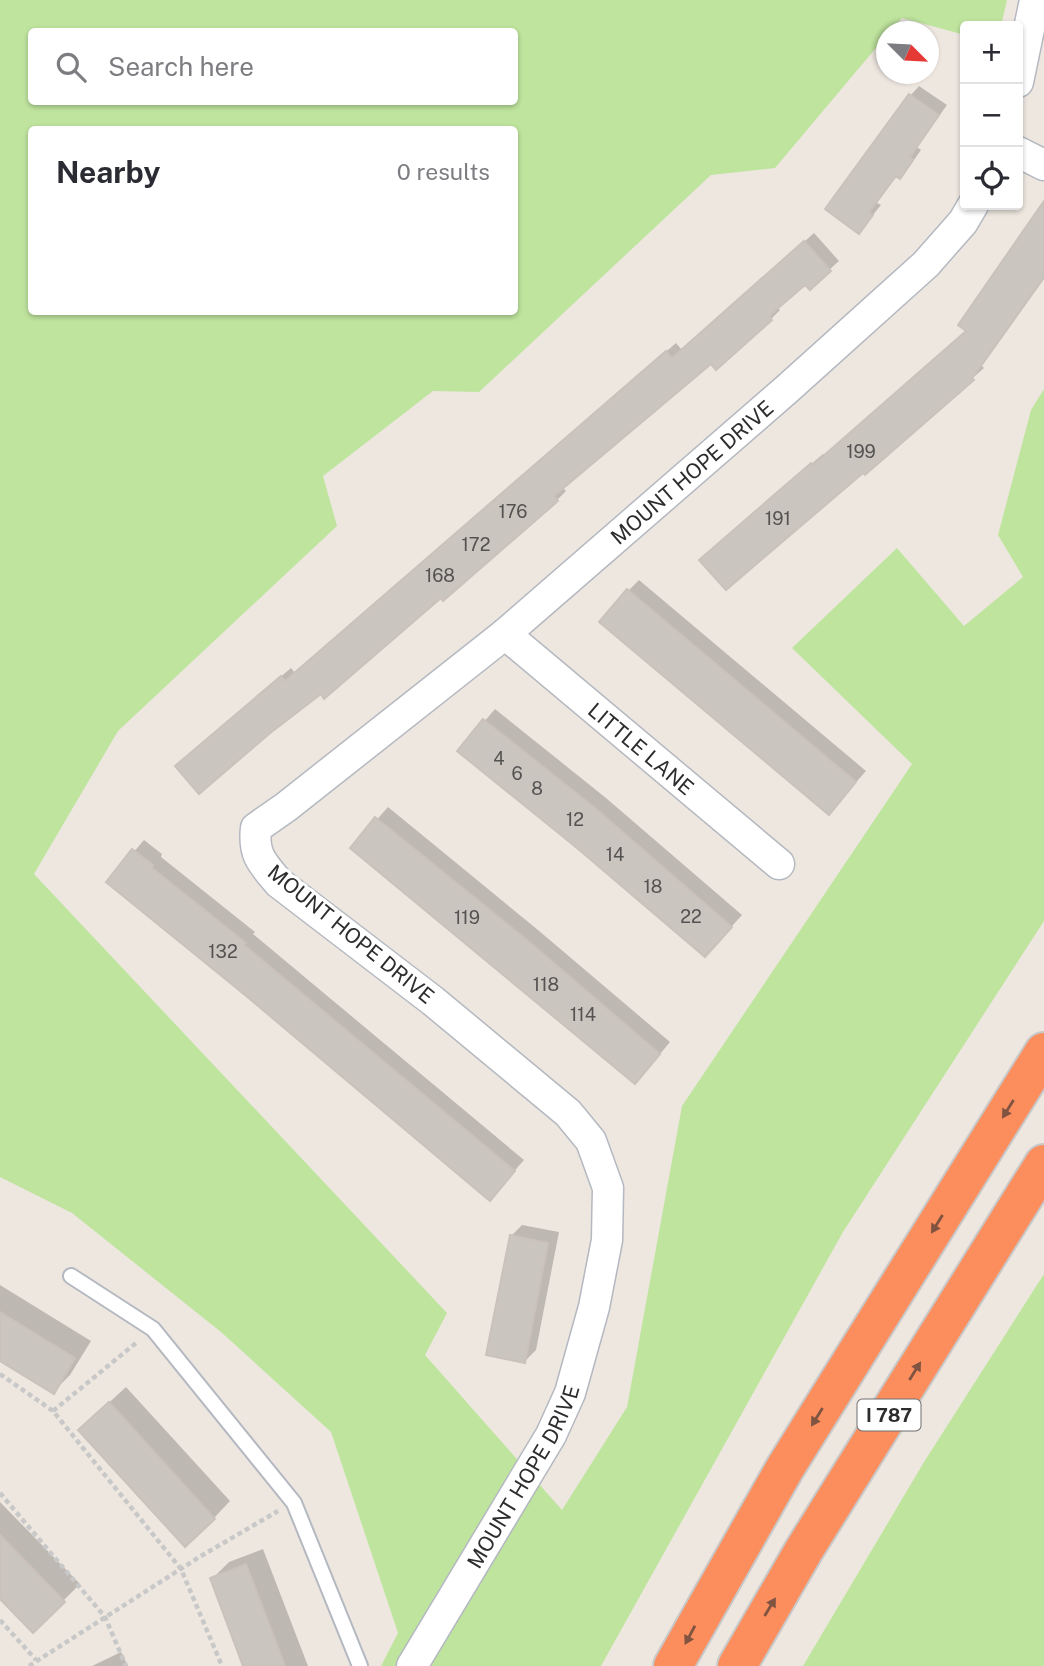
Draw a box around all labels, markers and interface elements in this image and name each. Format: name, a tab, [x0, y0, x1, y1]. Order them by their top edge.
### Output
north arrow	[876, 21, 939, 84]
map controls	[960, 21, 1023, 210]
button: +	[960, 21, 1023, 84]
search box	[28, 28, 518, 105]
icon: search	[52, 48, 90, 86]
text: Search here	[108, 51, 254, 82]
button: −	[960, 84, 1023, 147]
button: locate	[960, 147, 1023, 210]
text: Nearby	[56, 154, 160, 190]
text: 0 results	[397, 158, 490, 185]
street label: MOUNT HOPE DRIVE	[605, 395, 778, 549]
house number: 199	[846, 441, 876, 462]
house number: 176	[499, 501, 528, 522]
house number: 191	[765, 508, 791, 529]
house number: 172	[462, 534, 490, 555]
house number: 168	[425, 565, 455, 586]
street label: LITTLE LANE	[583, 697, 699, 800]
house number: 4	[493, 748, 505, 769]
house number: 6	[511, 763, 523, 784]
house number: 8	[531, 778, 543, 799]
house number: 12	[566, 809, 584, 830]
house number: 14	[606, 844, 624, 865]
street label: MOUNT HOPE DRIVE	[263, 859, 439, 1009]
house number: 18	[644, 876, 662, 897]
house number: 22	[680, 906, 702, 927]
house number: 119	[454, 907, 480, 928]
house number: 132	[208, 941, 238, 962]
house number: 118	[533, 974, 559, 995]
house number: 114	[570, 1004, 596, 1025]
one-way arrow	[1002, 1099, 1015, 1118]
one-way arrow	[930, 1214, 943, 1233]
one-way arrow	[909, 1362, 922, 1381]
street label: MOUNT HOPE DRIVE	[461, 1382, 584, 1573]
road number: I 787	[858, 1400, 920, 1430]
one-way arrow	[810, 1407, 823, 1427]
one-way arrow	[764, 1597, 777, 1616]
one-way arrow	[684, 1625, 696, 1645]

